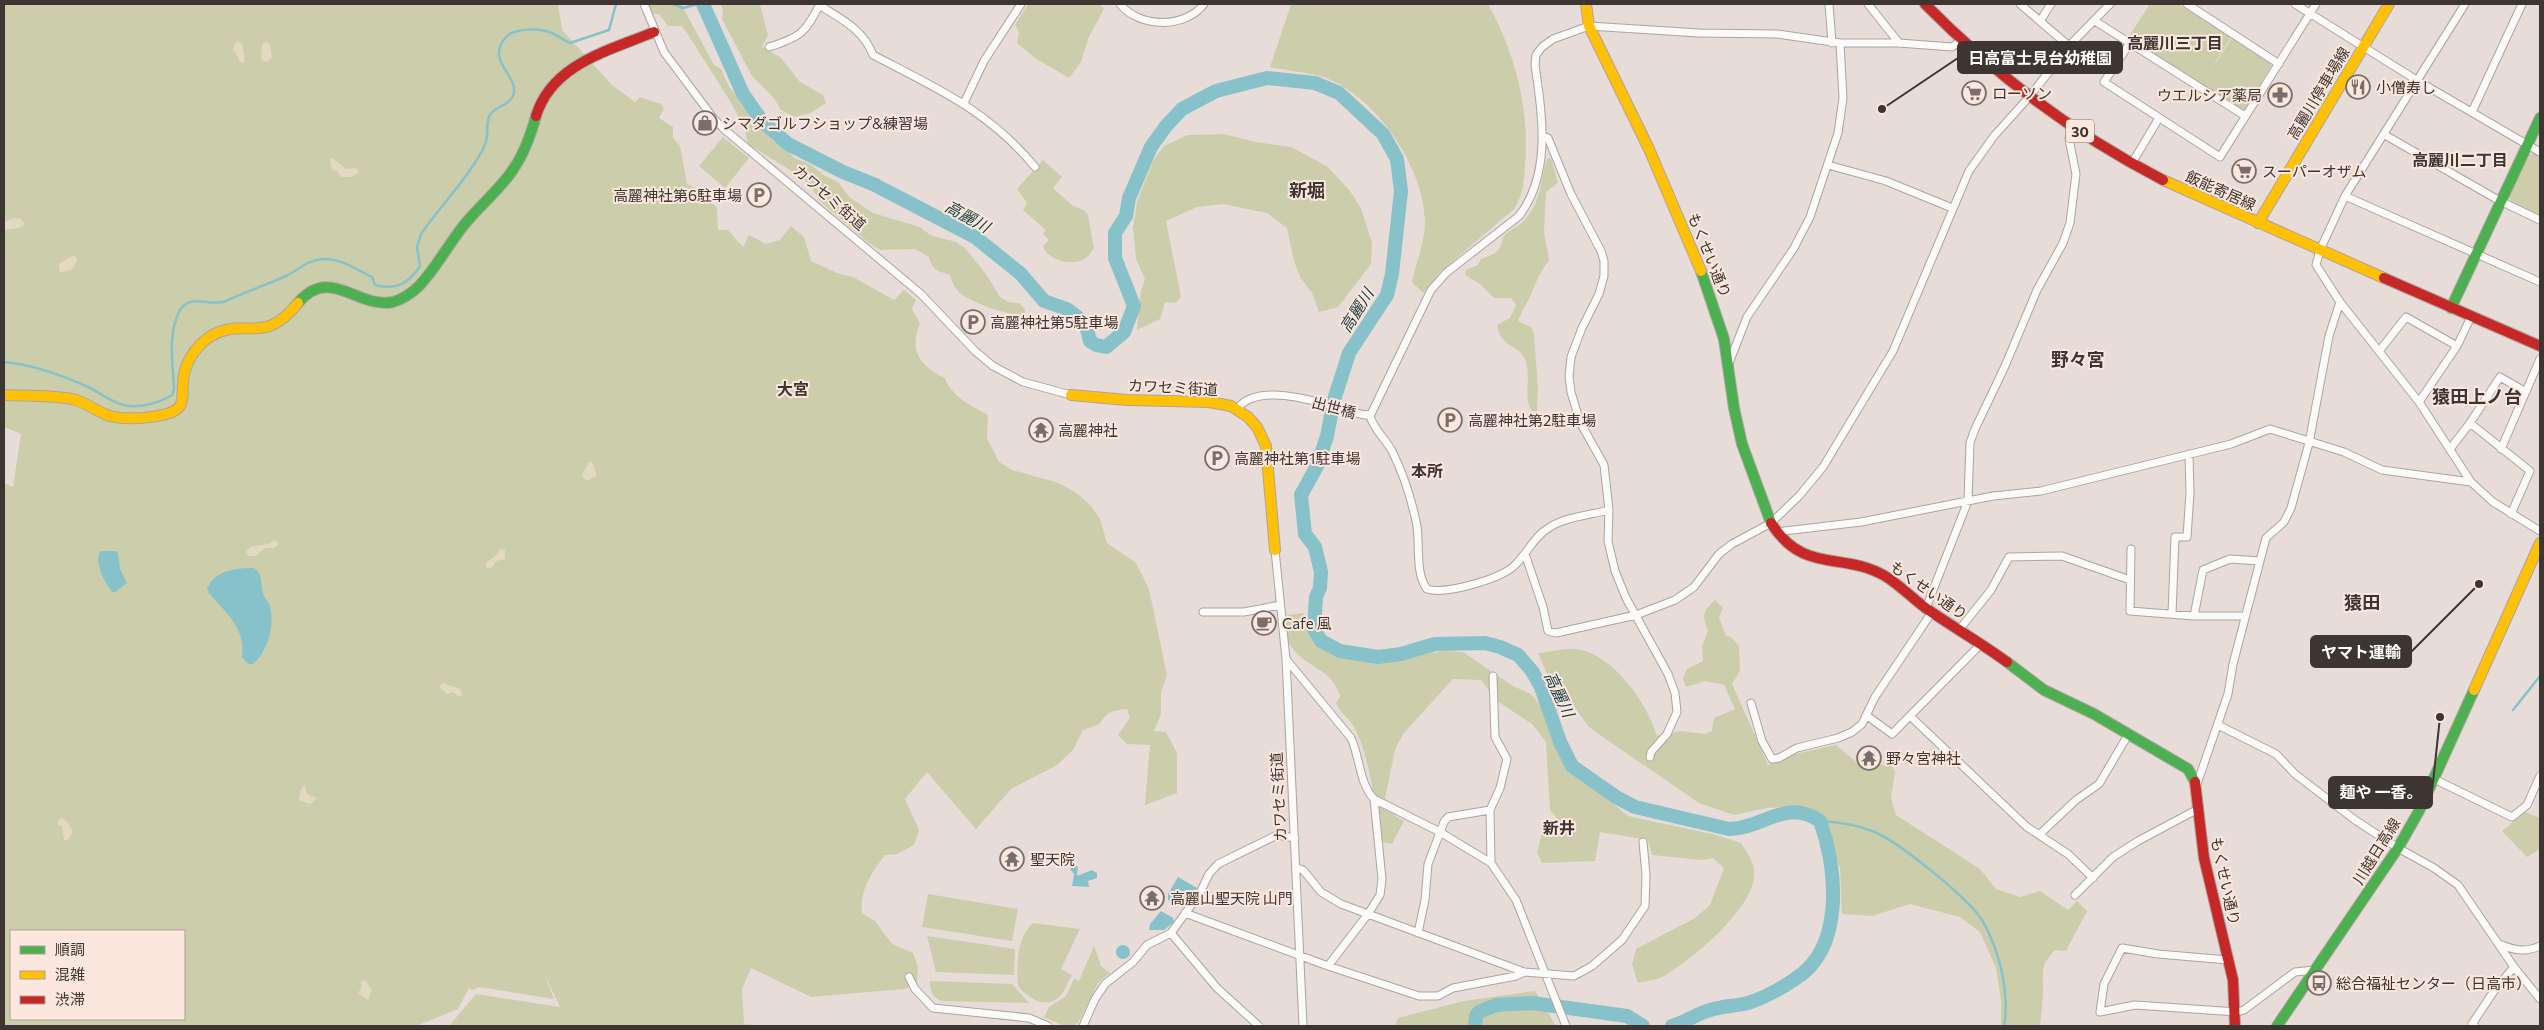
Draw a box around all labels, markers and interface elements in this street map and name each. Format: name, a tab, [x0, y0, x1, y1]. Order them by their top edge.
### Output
district label: 高麗川三丁目	[2127, 33, 2223, 52]
callout: 日高富士見台幼稚園	[1958, 42, 2122, 73]
street label: 高麗川停車場線	[2283, 43, 2353, 143]
text: 日高富士見台幼稚園	[1968, 48, 2112, 67]
restaurant icon: 小僧寿し	[2345, 74, 2371, 100]
place label: 小僧寿し	[2376, 78, 2436, 96]
supermarket icon: ローソン	[1961, 80, 1987, 106]
pharmacy icon: ウエルシア薬局	[2267, 82, 2293, 108]
place label: ローソン	[1992, 84, 2052, 102]
place label: ウエルシア薬局	[2157, 86, 2262, 104]
shop icon: シマダゴルフショップ&練習場	[692, 110, 718, 136]
place label: シマダゴルフショップ&練習場	[722, 114, 928, 132]
road number: 30	[2066, 120, 2094, 142]
district label: 高麗川二丁目	[2412, 150, 2508, 169]
supermarket icon: スーパーオザム	[2231, 158, 2257, 184]
street label: カワセミ街道	[790, 161, 870, 233]
place label: スーパーオザム	[2262, 162, 2367, 180]
street label: 飯能寄居線	[2183, 167, 2259, 213]
district label: 新堀	[1289, 179, 1325, 201]
parking icon: 高麗神社第6駐車場	[746, 182, 772, 208]
place label: 高麗神社第6駐車場	[613, 186, 742, 204]
water label: 高麗川	[942, 196, 995, 237]
street label: もくせい通り	[1685, 210, 1735, 300]
water label: 高麗川	[1335, 283, 1378, 335]
parking icon: 高麗神社第5駐車場	[960, 309, 986, 335]
place label: 高麗神社第5駐車場	[990, 313, 1119, 331]
district label: 野々宮	[2051, 348, 2105, 370]
street label: カワセミ街道	[1128, 376, 1218, 398]
district label: 大宮	[777, 379, 809, 398]
district label: 猿田上ノ台	[2432, 385, 2522, 407]
street label: 出世橋	[1310, 392, 1358, 422]
parking icon: 高麗神社第2駐車場	[1437, 407, 1463, 433]
place label: 高麗神社第2駐車場	[1468, 411, 1596, 429]
temple icon: 高麗神社	[1028, 417, 1054, 443]
place label: 高麗神社	[1058, 421, 1118, 439]
parking icon: 高麗神社第1駐車場	[1204, 445, 1230, 471]
place label: 高麗神社第1駐車場	[1234, 449, 1360, 467]
district label: 本所	[1411, 461, 1443, 480]
street label: もくせい通り	[1887, 557, 1971, 623]
district label: 猿田	[2344, 591, 2380, 613]
cafe icon: Cafe 風	[1251, 610, 1277, 636]
place label: Cafe 風	[1282, 614, 1331, 632]
callout: ヤマト運輸	[2311, 636, 2411, 667]
text: ヤマト運輸	[2321, 642, 2401, 661]
water label: 高麗川	[1541, 668, 1580, 722]
temple icon: 野々宮神社	[1856, 745, 1882, 771]
place label: 野々宮神社	[1886, 749, 1961, 767]
street label: カワセミ街道	[1267, 752, 1289, 842]
callout: 麺や 一香。	[2329, 777, 2432, 808]
text: 麺や 一香。	[2339, 782, 2423, 801]
street label: 川越日高線	[2348, 814, 2404, 888]
district label: 新井	[1543, 818, 1575, 837]
street label: もくせい通り	[2208, 835, 2244, 927]
temple icon: 聖天院	[999, 846, 1025, 872]
place label: 聖天院	[1030, 850, 1075, 868]
temple icon: 高麗山聖天院 山門	[1139, 885, 1165, 911]
place label: 高麗山聖天院 山門	[1170, 889, 1293, 907]
legend	[10, 930, 185, 1020]
text: 順調	[55, 940, 85, 958]
text: 混雑	[55, 965, 85, 983]
bus stop icon: 総合福祉センター（日高市）	[2306, 970, 2332, 996]
place label: 総合福祉センター（日高市）	[2336, 974, 2531, 992]
text: 渋滞	[55, 990, 85, 1008]

